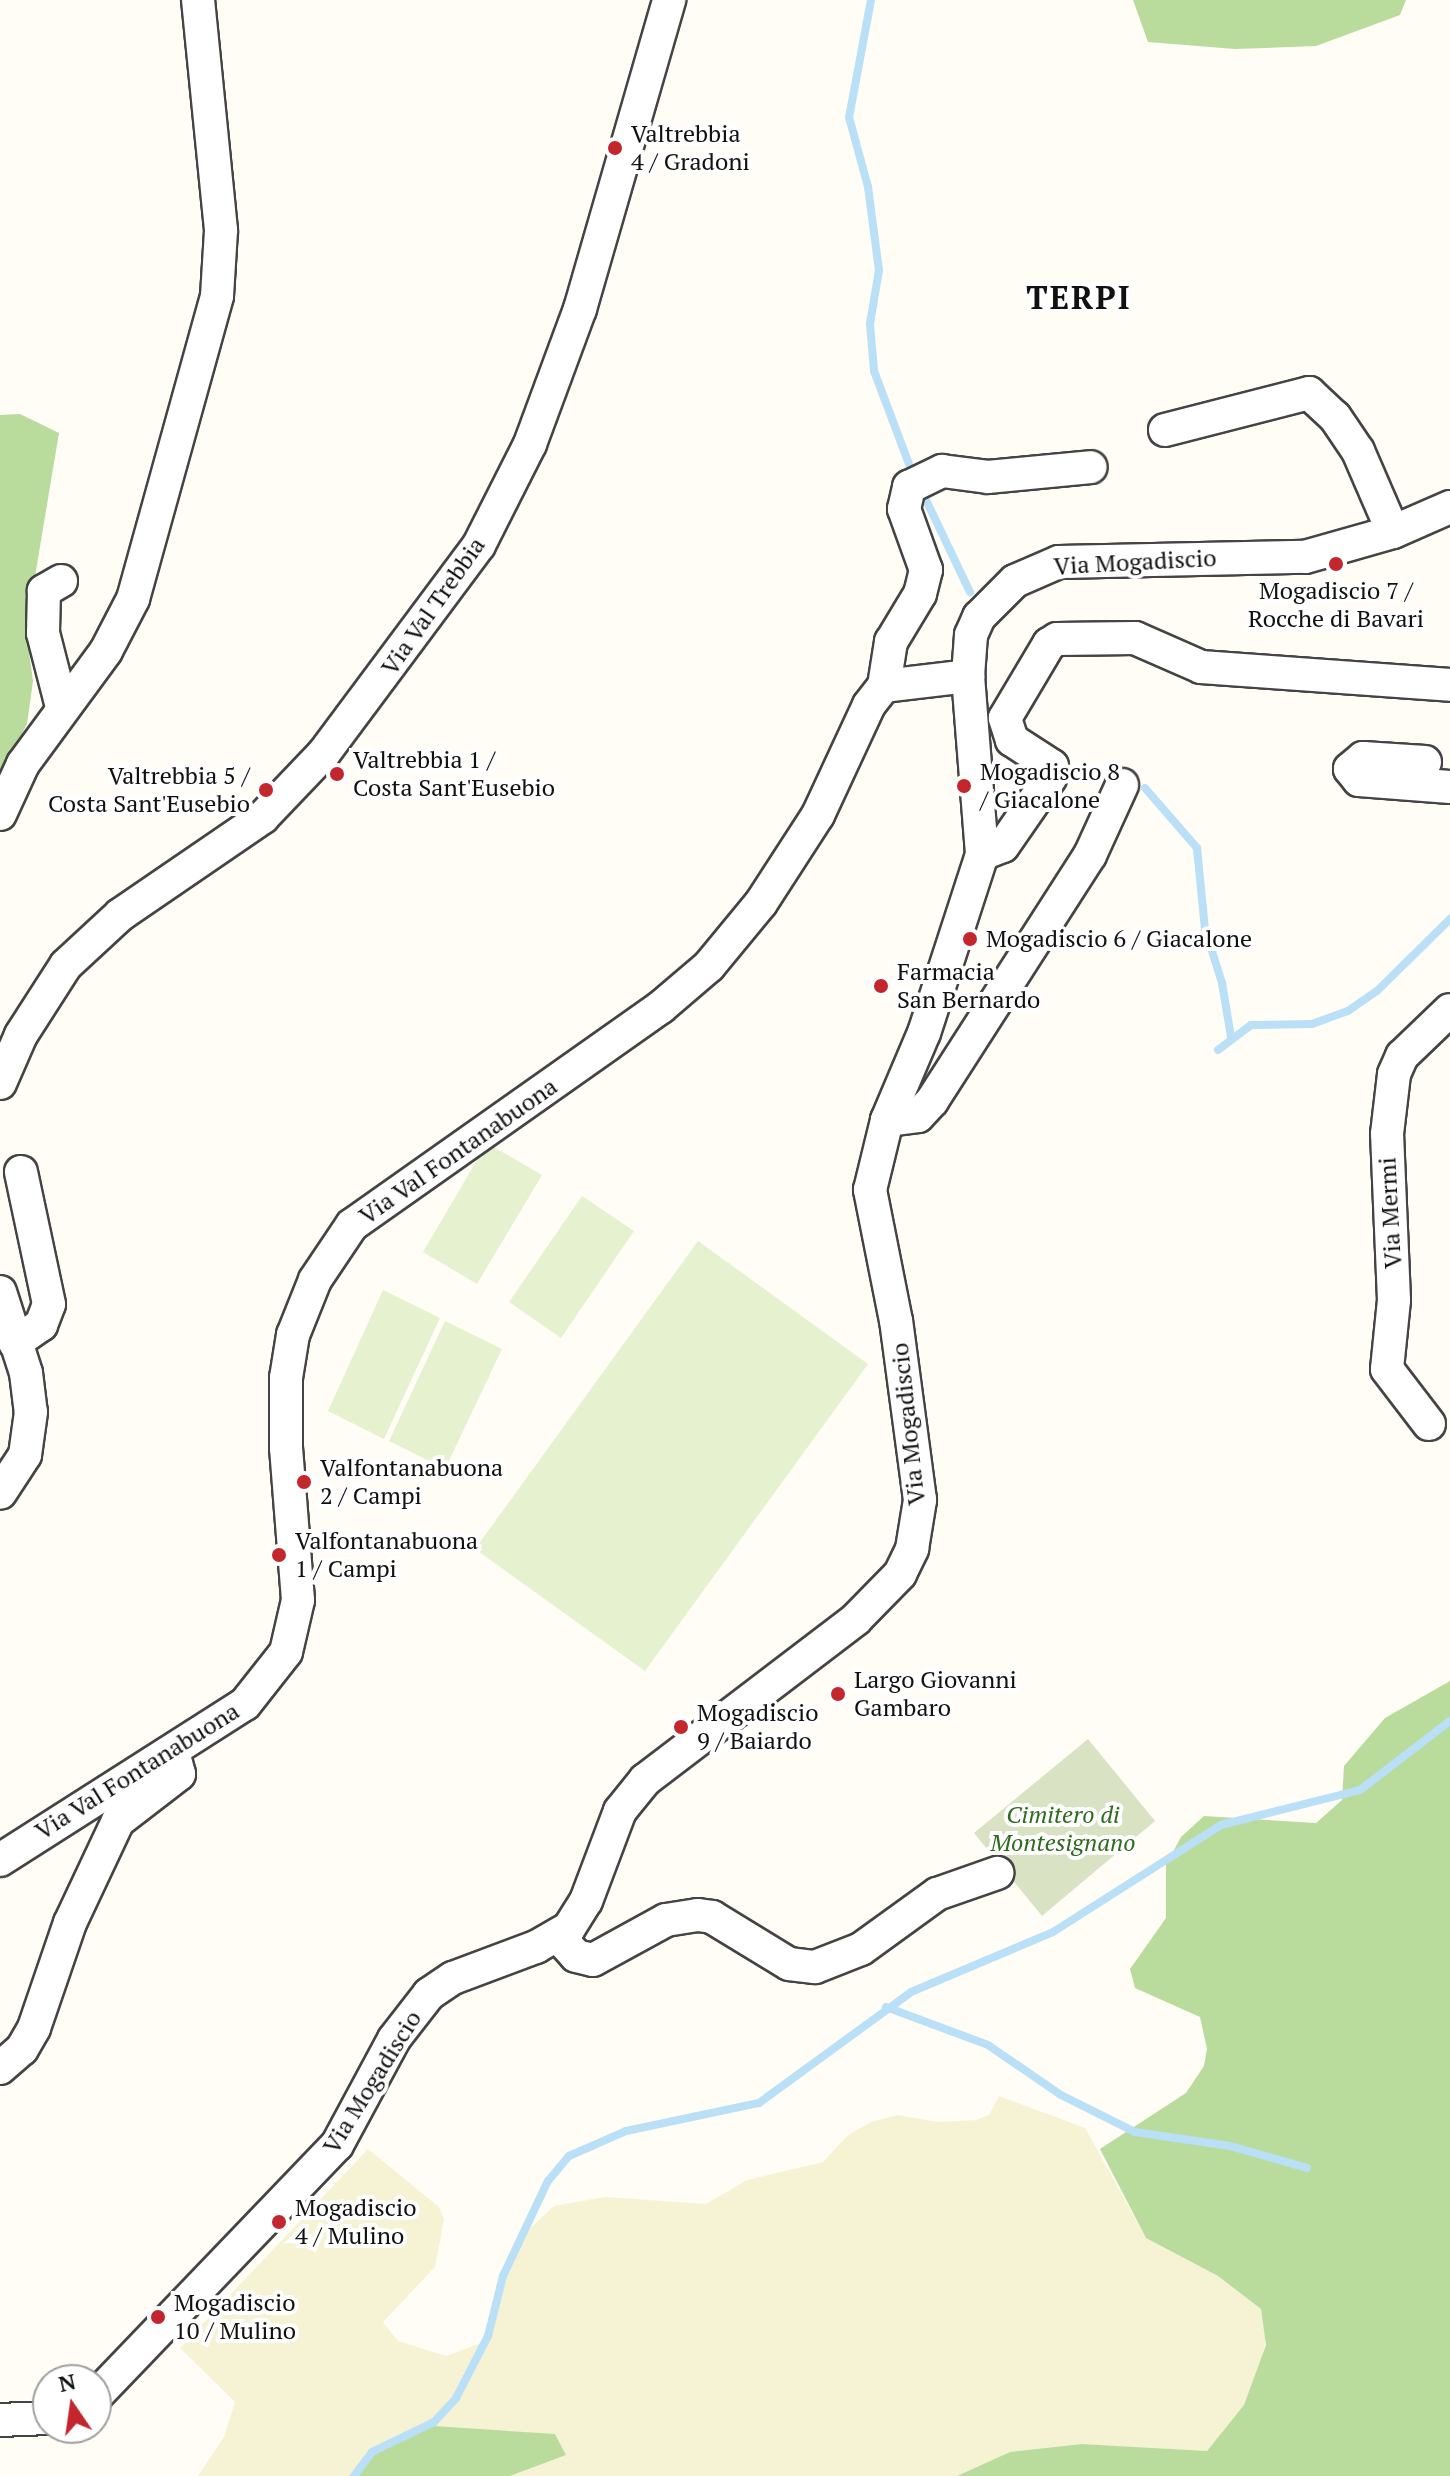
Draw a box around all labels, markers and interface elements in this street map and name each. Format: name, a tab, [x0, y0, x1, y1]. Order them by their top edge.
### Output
place label: Valtrebbia 4 / Gradoni	[631, 120, 750, 176]
marker: Valtrebbia 4 / Gradoni	[606, 139, 624, 157]
district label: TERPI	[1026, 278, 1132, 316]
street label: Via Val Trebbia	[375, 531, 491, 681]
street label: Via Mogadiscio	[1053, 543, 1217, 581]
marker: Mogadiscio 7 / Rocche di Bavari	[1327, 555, 1345, 573]
place label: Mogadiscio 7 / Rocche di Bavari	[1248, 577, 1424, 633]
place label: Valtrebbia 1 / Costa Sant'Eusebio	[353, 746, 555, 802]
place label: Mogadiscio 8 / Giacalone	[980, 758, 1120, 814]
place label: Valtrebbia 5 / Costa Sant'Eusebio	[48, 762, 250, 818]
marker: Valtrebbia 1 / Costa Sant'Eusebio	[328, 765, 346, 783]
marker: Mogadiscio 8 / Giacalone	[955, 777, 973, 795]
marker: Valtrebbia 5 / Costa Sant'Eusebio	[257, 781, 275, 799]
place label: Mogadiscio 6 / Giacalone	[986, 925, 1252, 953]
marker: Mogadiscio 6 / Giacalone	[961, 930, 979, 948]
place label: Farmacia San Bernardo	[897, 958, 1040, 1014]
marker: Farmacia San Bernardo	[872, 977, 890, 995]
street label: Via Val Fontanabuona	[353, 1072, 563, 1230]
street label: Via Mermi	[1373, 1157, 1407, 1269]
street label: Via Mogadiscio	[885, 1341, 931, 1507]
place label: Valfontanabuona 2 / Campi	[320, 1454, 503, 1510]
marker: Valfontanabuona 2 / Campi	[295, 1473, 313, 1491]
place label: Valfontanabuona 1 / Campi	[295, 1527, 478, 1583]
marker: Valfontanabuona 1 / Campi	[270, 1546, 288, 1564]
place label: Largo Giovanni Gambaro	[854, 1666, 1017, 1722]
marker: Largo Giovanni Gambaro	[829, 1685, 847, 1703]
street label: Via Val Fontanabuona	[29, 1696, 245, 1846]
place label: Mogadiscio 9 / Baiardo	[697, 1699, 818, 1755]
marker: Mogadiscio 9 / Baiardo	[672, 1718, 690, 1736]
park label: Cimitero di Montesignano	[991, 1801, 1135, 1857]
street label: Via Mogadiscio	[317, 2005, 427, 2159]
place label: Mogadiscio 4 / Mulino	[295, 2194, 416, 2250]
marker: Mogadiscio 4 / Mulino	[270, 2213, 288, 2231]
place label: Mogadiscio 10 / Mulino	[174, 2289, 296, 2345]
marker: Mogadiscio 10 / Mulino	[149, 2308, 167, 2326]
north arrow	[32, 2364, 112, 2444]
text: N	[56, 2366, 78, 2398]

